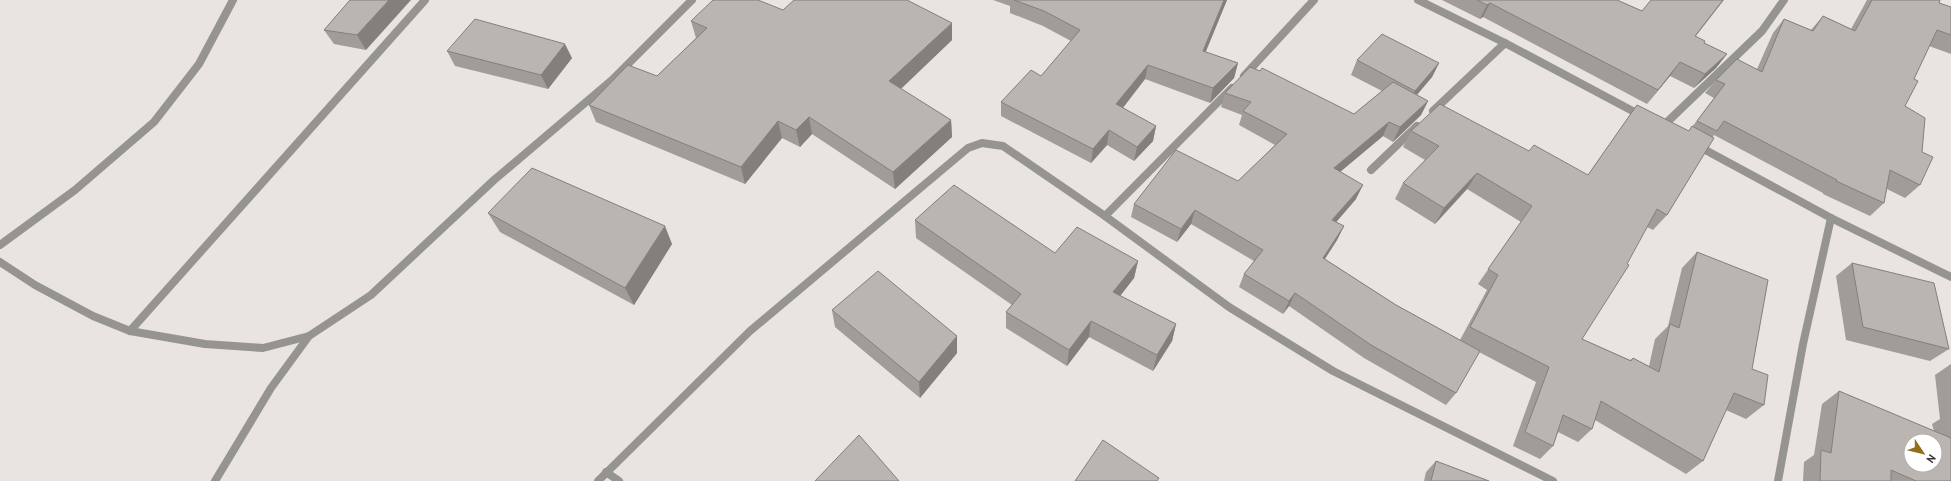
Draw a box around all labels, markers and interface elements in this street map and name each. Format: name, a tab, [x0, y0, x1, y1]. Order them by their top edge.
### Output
north arrow	[1903, 433, 1943, 473]
text: N	[1923, 452, 1939, 466]

